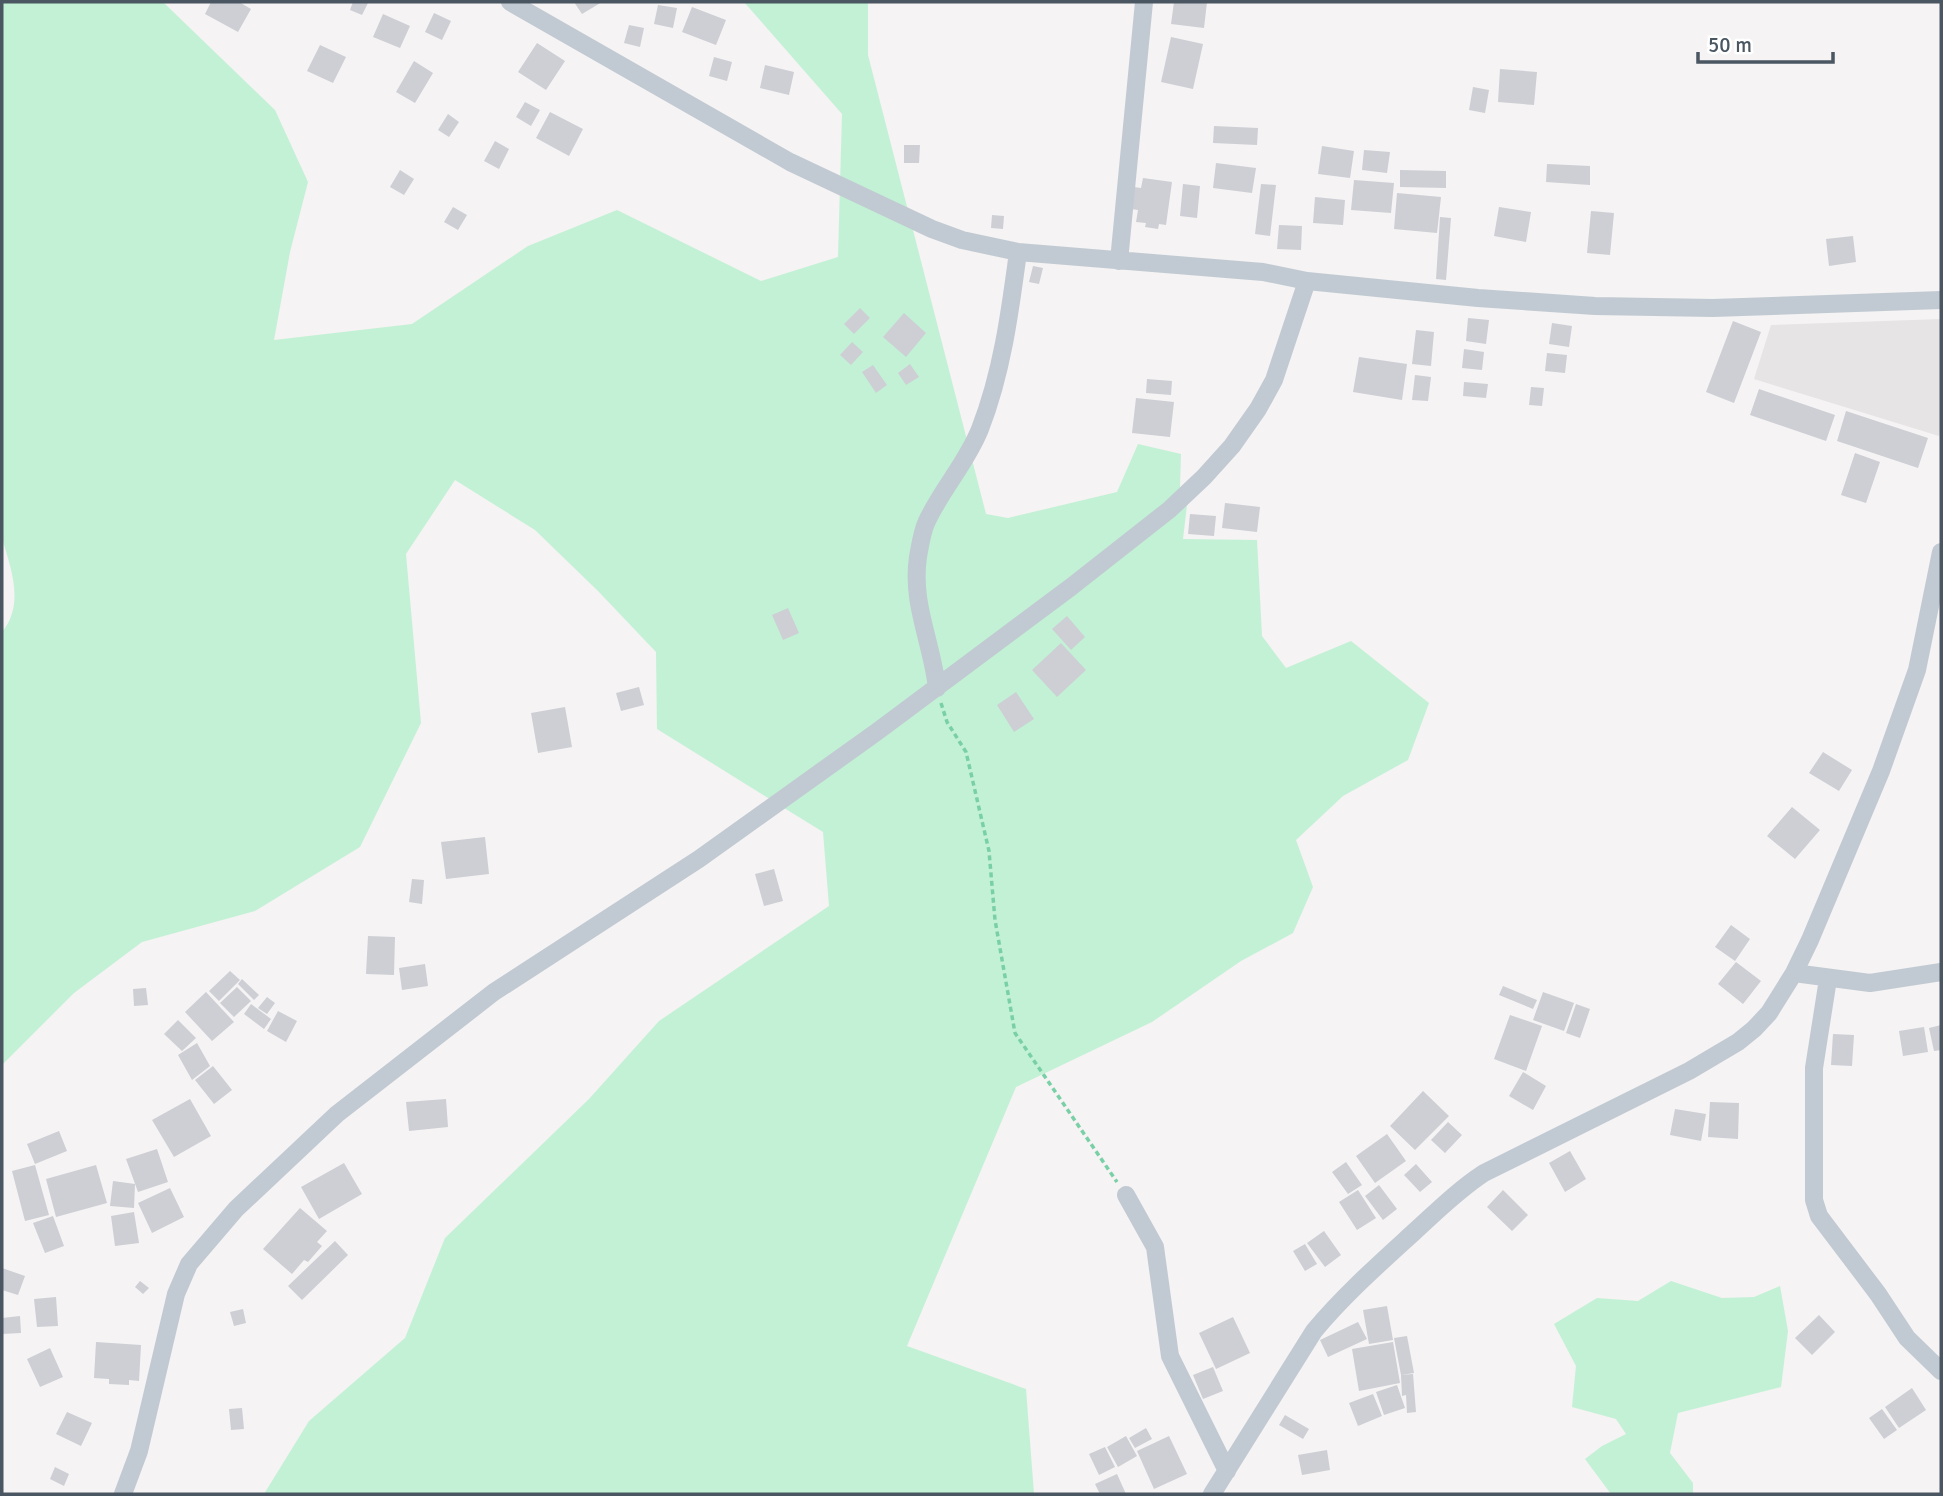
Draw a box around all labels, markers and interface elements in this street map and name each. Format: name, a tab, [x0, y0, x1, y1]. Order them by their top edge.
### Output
scale bar	[1698, 21, 1833, 65]
text: 50 m	[1708, 32, 1752, 58]

